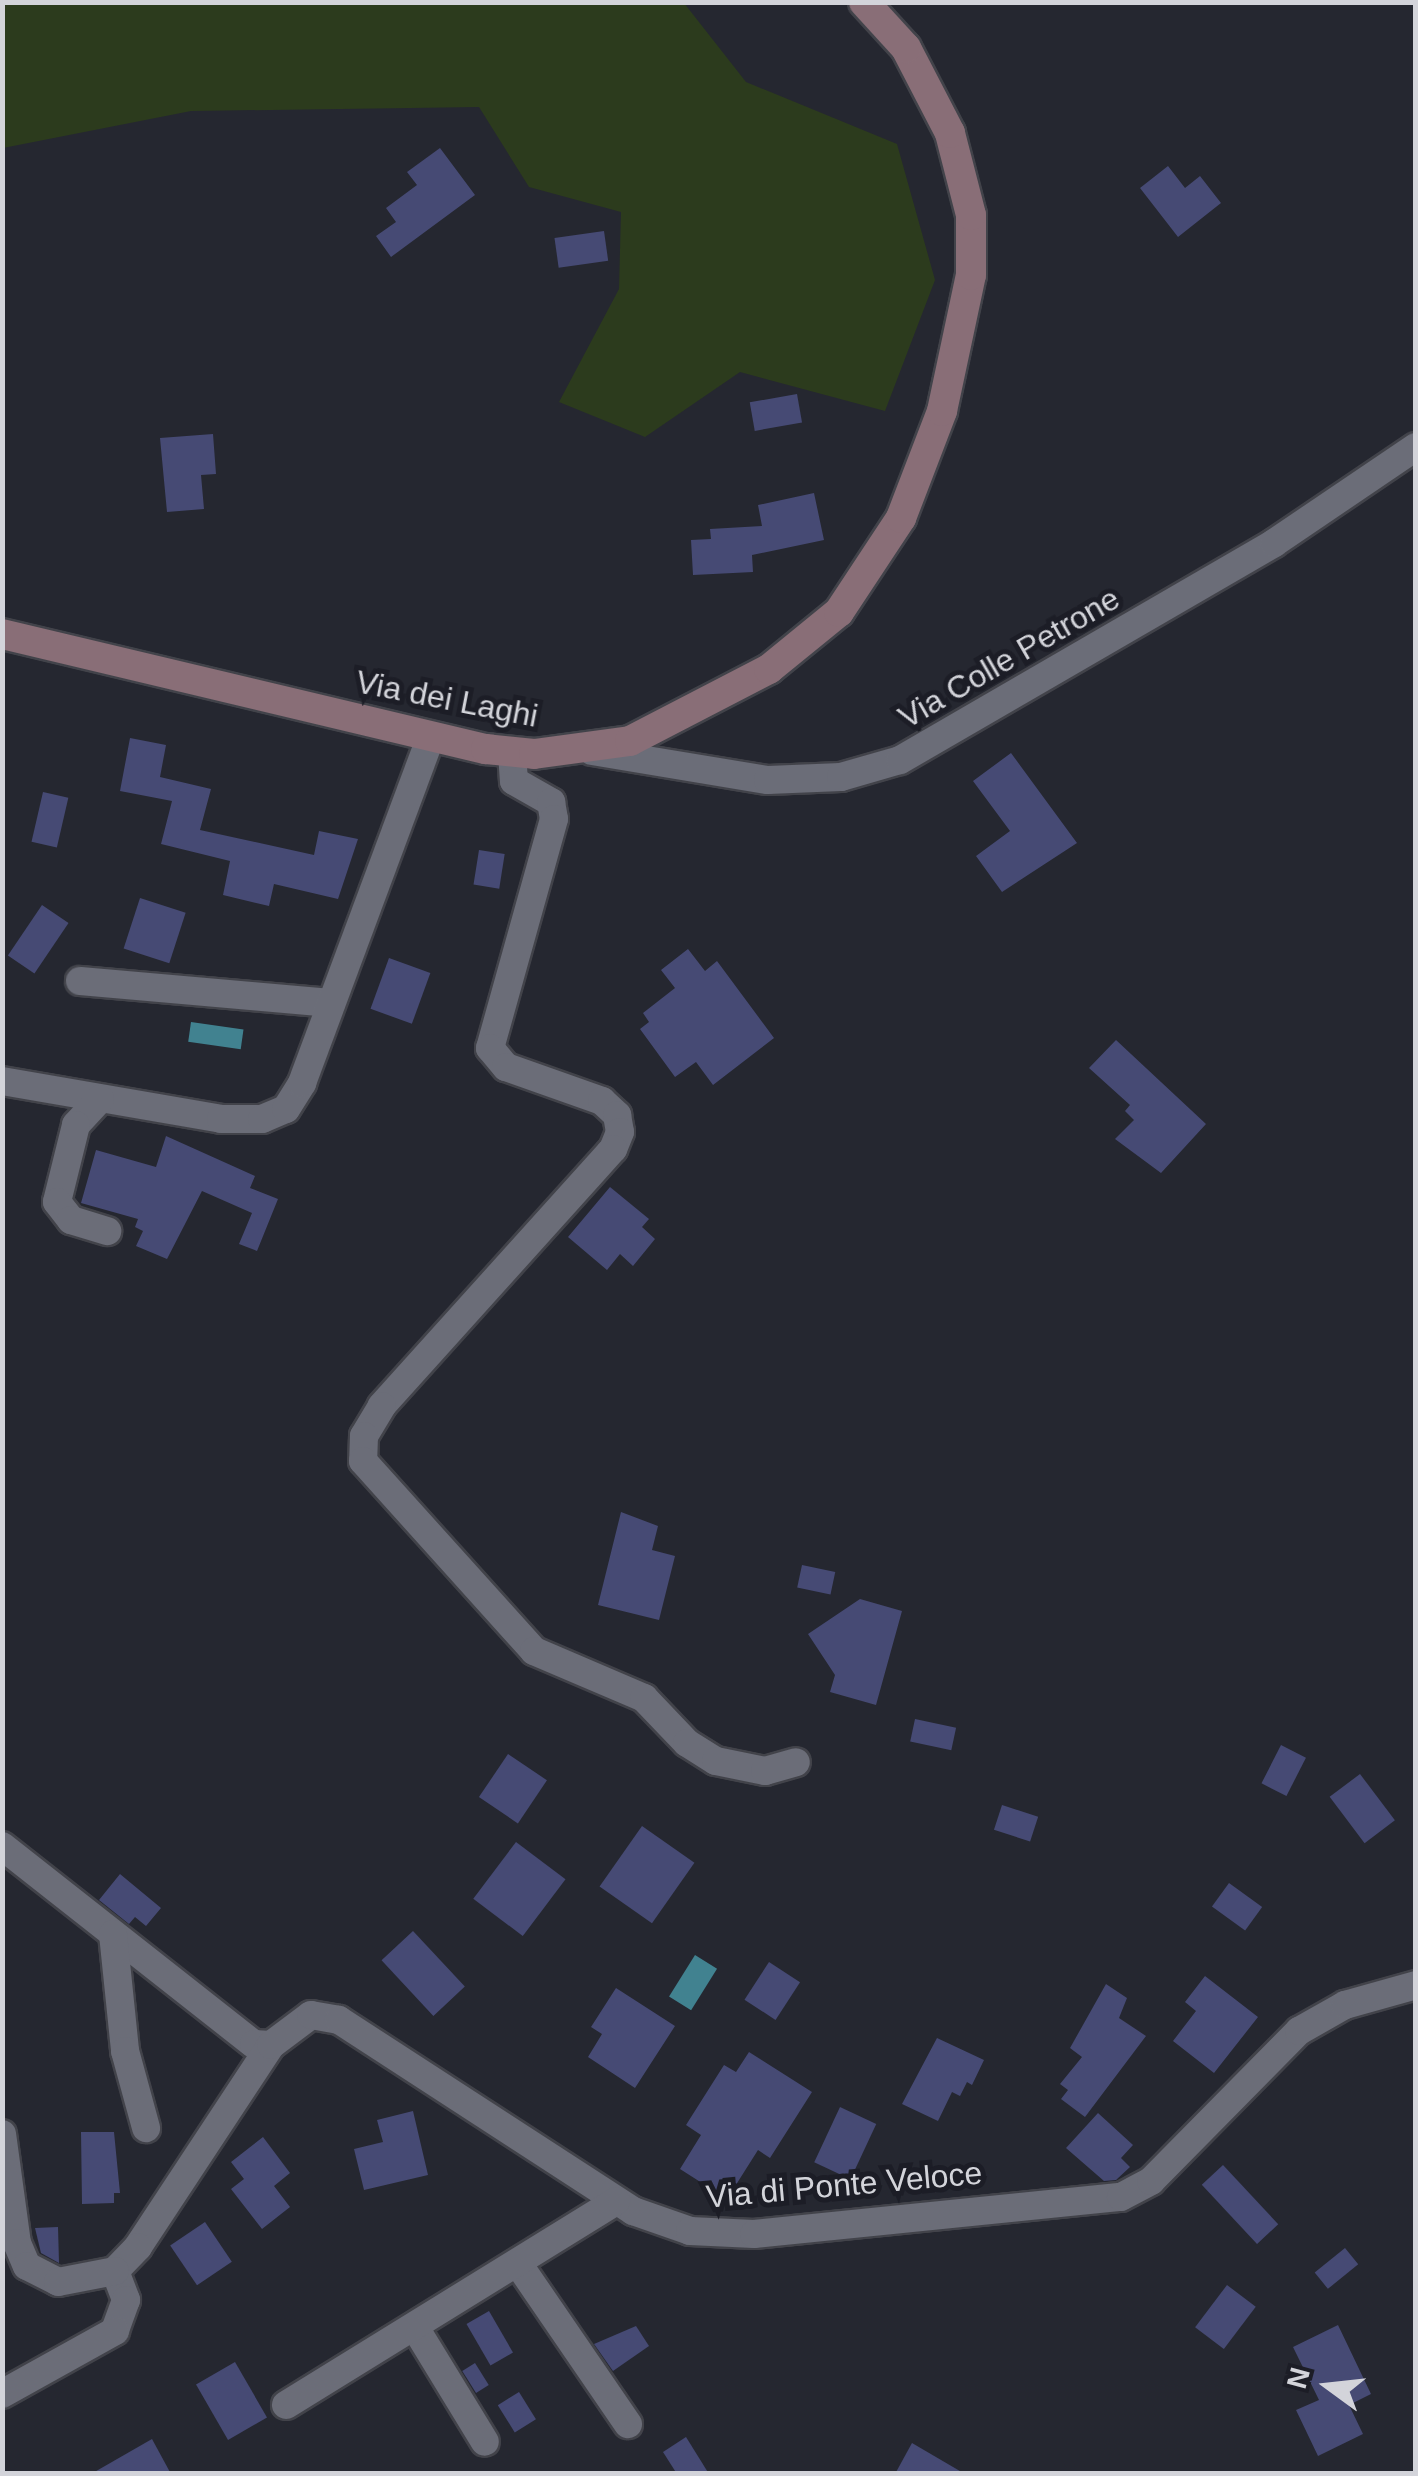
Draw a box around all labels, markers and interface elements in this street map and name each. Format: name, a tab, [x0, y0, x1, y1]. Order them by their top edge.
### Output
street label: Via Colle Petrone	[892, 579, 1126, 737]
street label: Via dei Laghi	[353, 663, 541, 735]
street label: Via di Ponte Veloce	[704, 2154, 984, 2216]
north arrow	[1278, 2336, 1378, 2436]
text: N	[1281, 2364, 1316, 2392]

